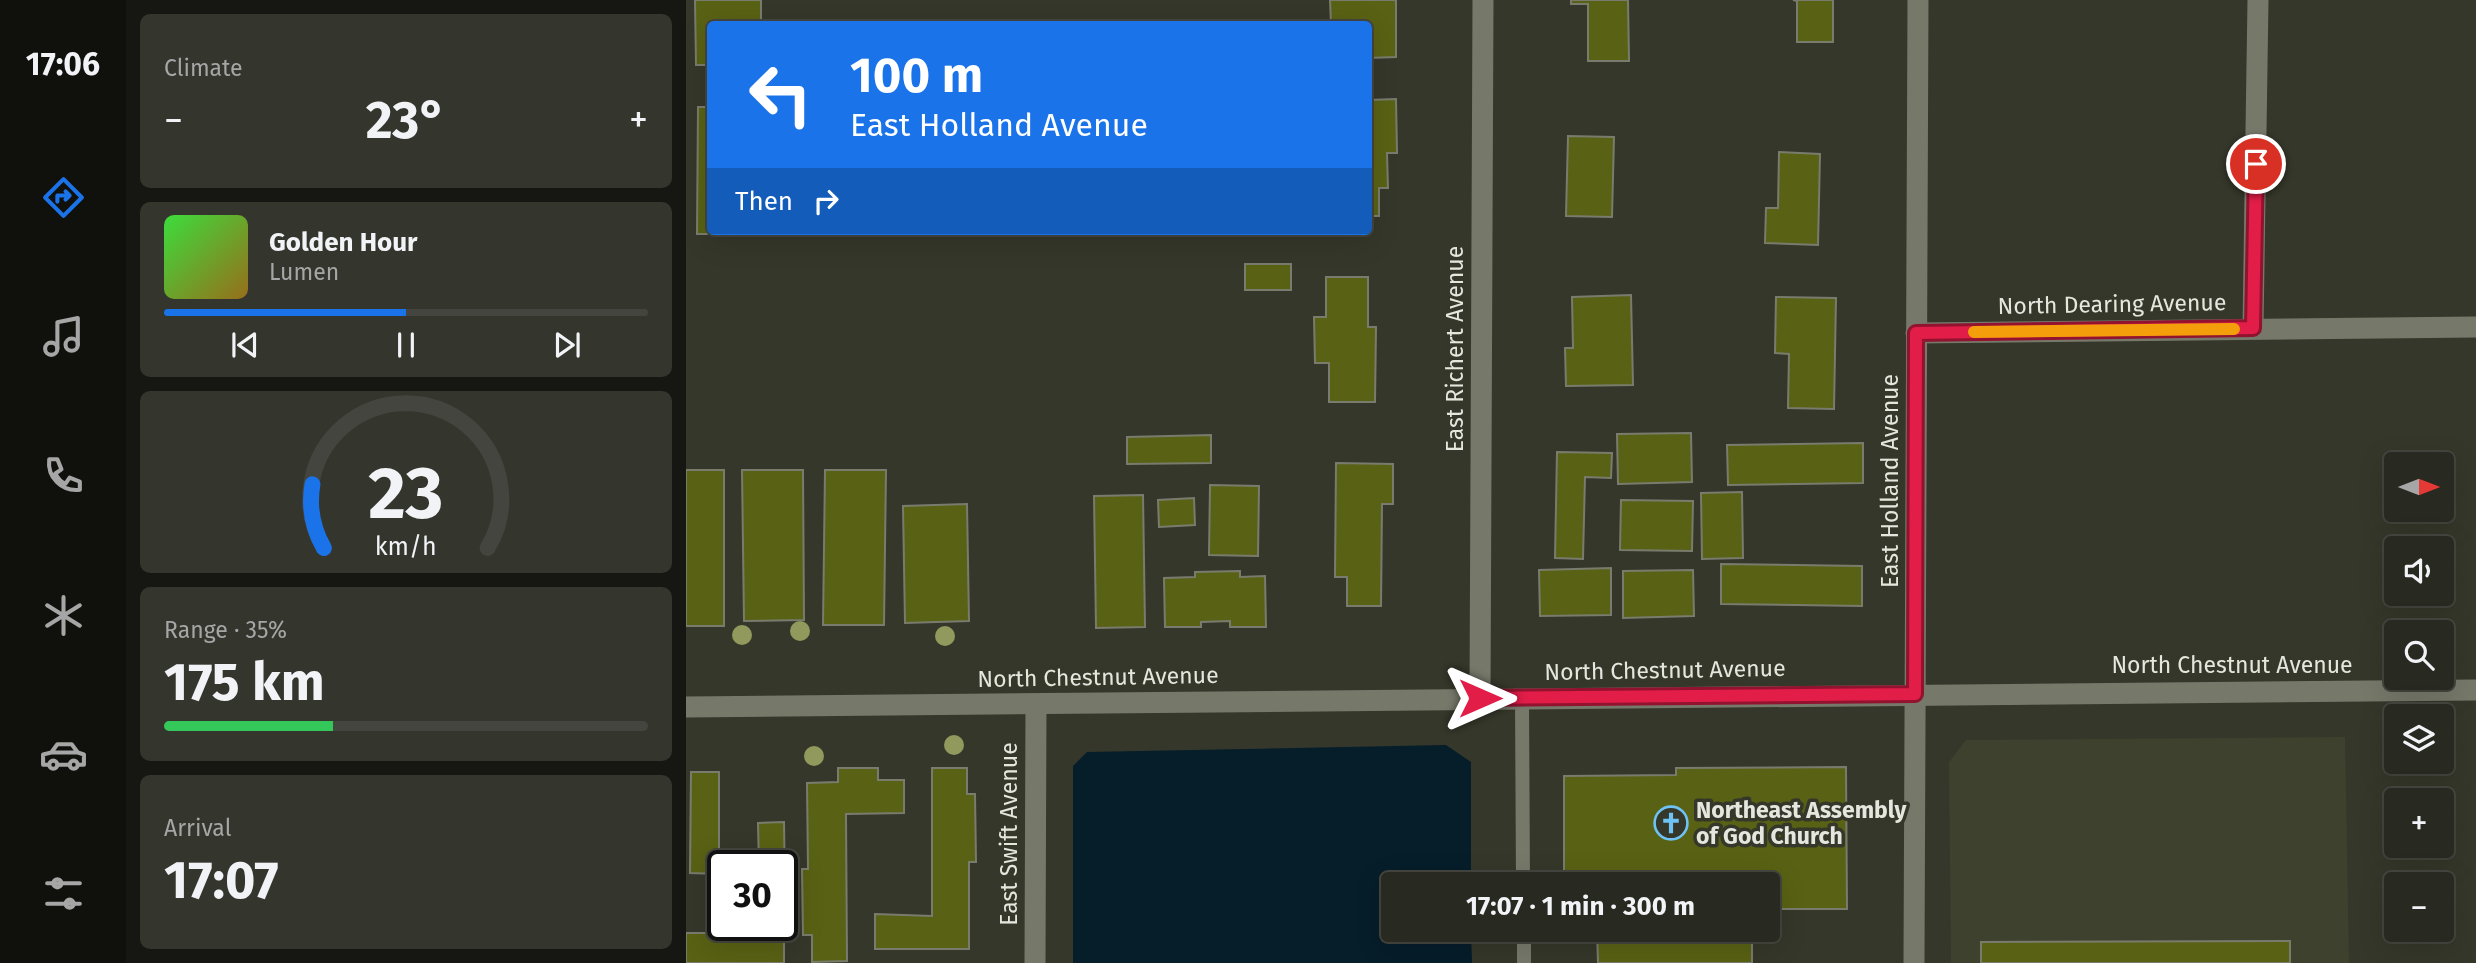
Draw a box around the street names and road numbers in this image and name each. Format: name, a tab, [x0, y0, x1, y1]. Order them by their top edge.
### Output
street label: East Richert Avenue	[1441, 246, 1469, 452]
street label: North Dearing Avenue	[1997, 288, 2227, 320]
street label: East Holland Avenue	[1876, 374, 1904, 588]
street label: North Chestnut Avenue	[2111, 651, 2353, 679]
street label: North Chestnut Avenue	[1544, 654, 1786, 686]
street label: North Chestnut Avenue	[977, 661, 1219, 693]
street label: East Swift Avenue	[995, 742, 1023, 926]

